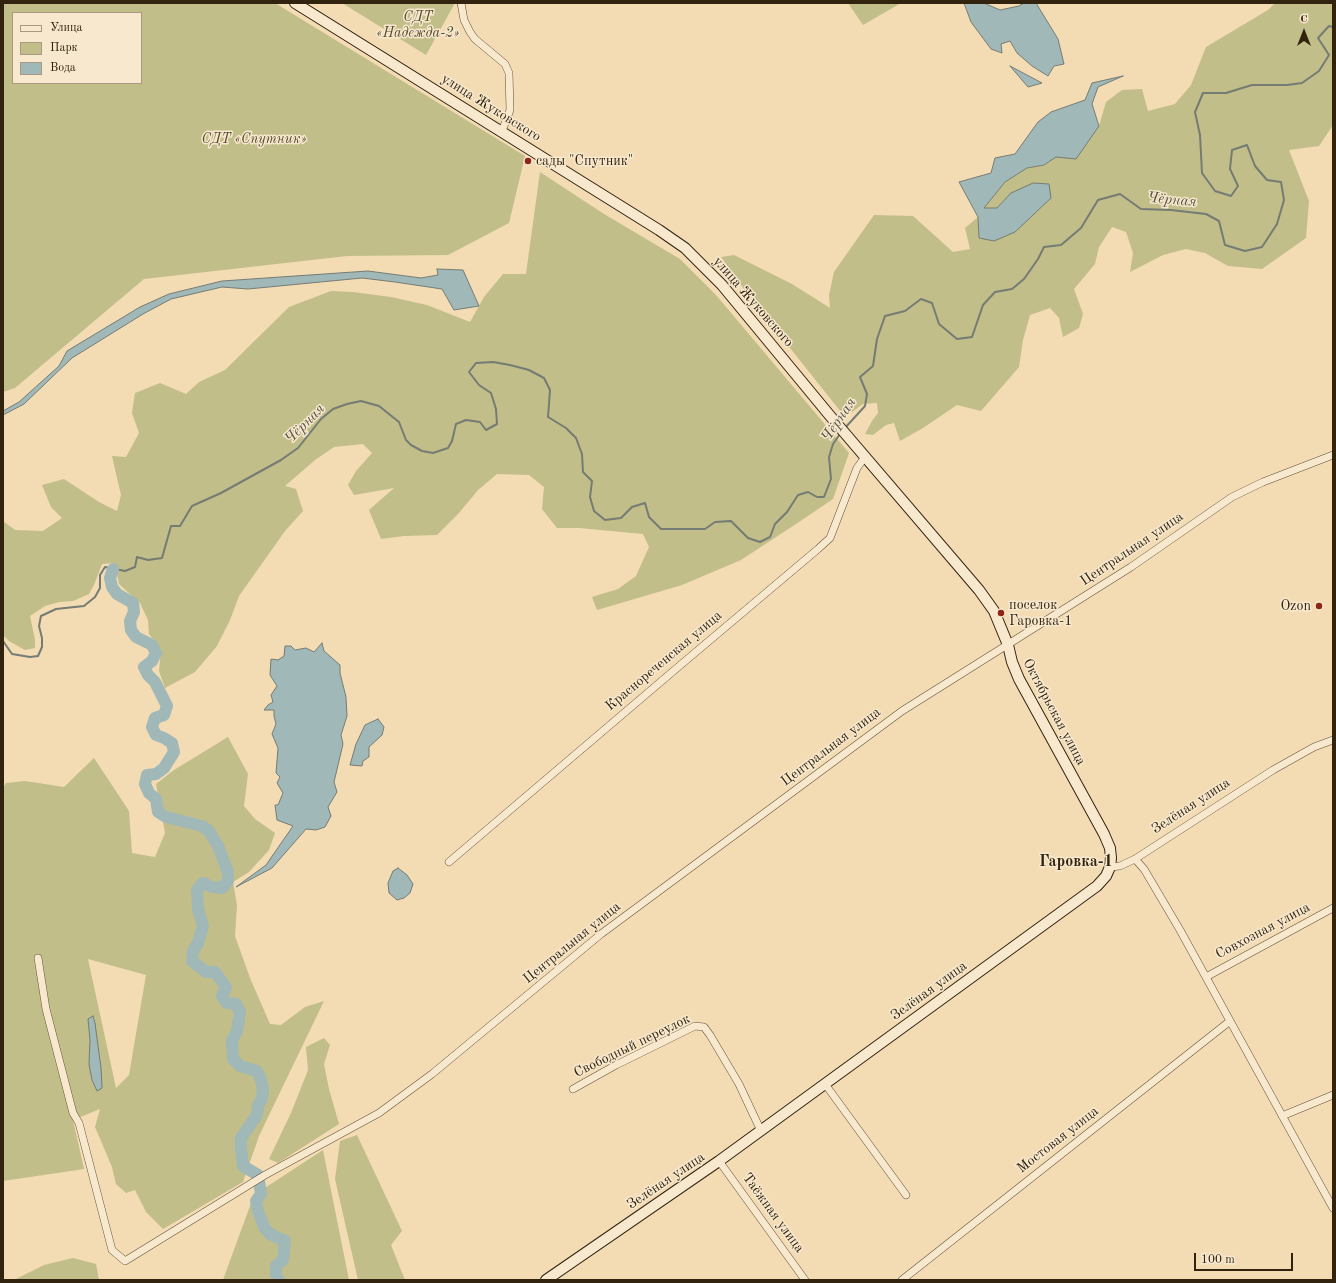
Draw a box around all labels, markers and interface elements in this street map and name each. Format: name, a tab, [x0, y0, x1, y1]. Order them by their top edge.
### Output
park label: СДТ «Надежда-2»	[377, 9, 459, 42]
legend	[12, 12, 142, 84]
north arrow	[1284, 12, 1324, 52]
text: С	[1300, 14, 1308, 25]
text: Улица	[50, 22, 83, 34]
text: Парк	[50, 42, 78, 54]
text: Вода	[50, 62, 76, 74]
street label: улица Жуковского	[438, 71, 544, 145]
park label: СДТ «Спутник»	[201, 131, 307, 147]
place label: сады "Спутник"	[536, 153, 633, 169]
marker: сады "Спутник"	[523, 156, 533, 166]
water label: Чёрная	[1146, 189, 1198, 211]
street label: улица Жуковского	[709, 253, 797, 351]
water label: Чёрная	[818, 394, 860, 446]
water label: Чёрная	[281, 400, 329, 448]
street label: Центральная улица	[1077, 508, 1187, 590]
place label: поселок Гаровка-1	[1009, 597, 1072, 630]
place label: Ozon	[1281, 598, 1311, 614]
marker: Ozon	[1314, 601, 1324, 611]
street label: Краснореченская улица	[602, 607, 726, 715]
marker: поселок Гаровка-1	[996, 608, 1006, 618]
street label: Октябрьская улица	[1019, 656, 1089, 768]
street label: Центральная улица	[778, 704, 884, 790]
street label: Зелёная улица	[1149, 774, 1233, 838]
district label: Гаровка-1	[1039, 852, 1113, 872]
street label: Центральная улица	[520, 899, 624, 987]
street label: Совхозная улица	[1213, 899, 1313, 963]
street label: Зелёная улица	[888, 958, 970, 1024]
street label: Свободный переулок	[571, 1011, 693, 1081]
street label: Мостовая улица	[1014, 1103, 1102, 1177]
street label: Зелёная улица	[624, 1149, 708, 1213]
street label: Таёжная улица	[738, 1170, 808, 1256]
scale bar	[1196, 1245, 1295, 1271]
text: 100 m	[1201, 1254, 1235, 1266]

